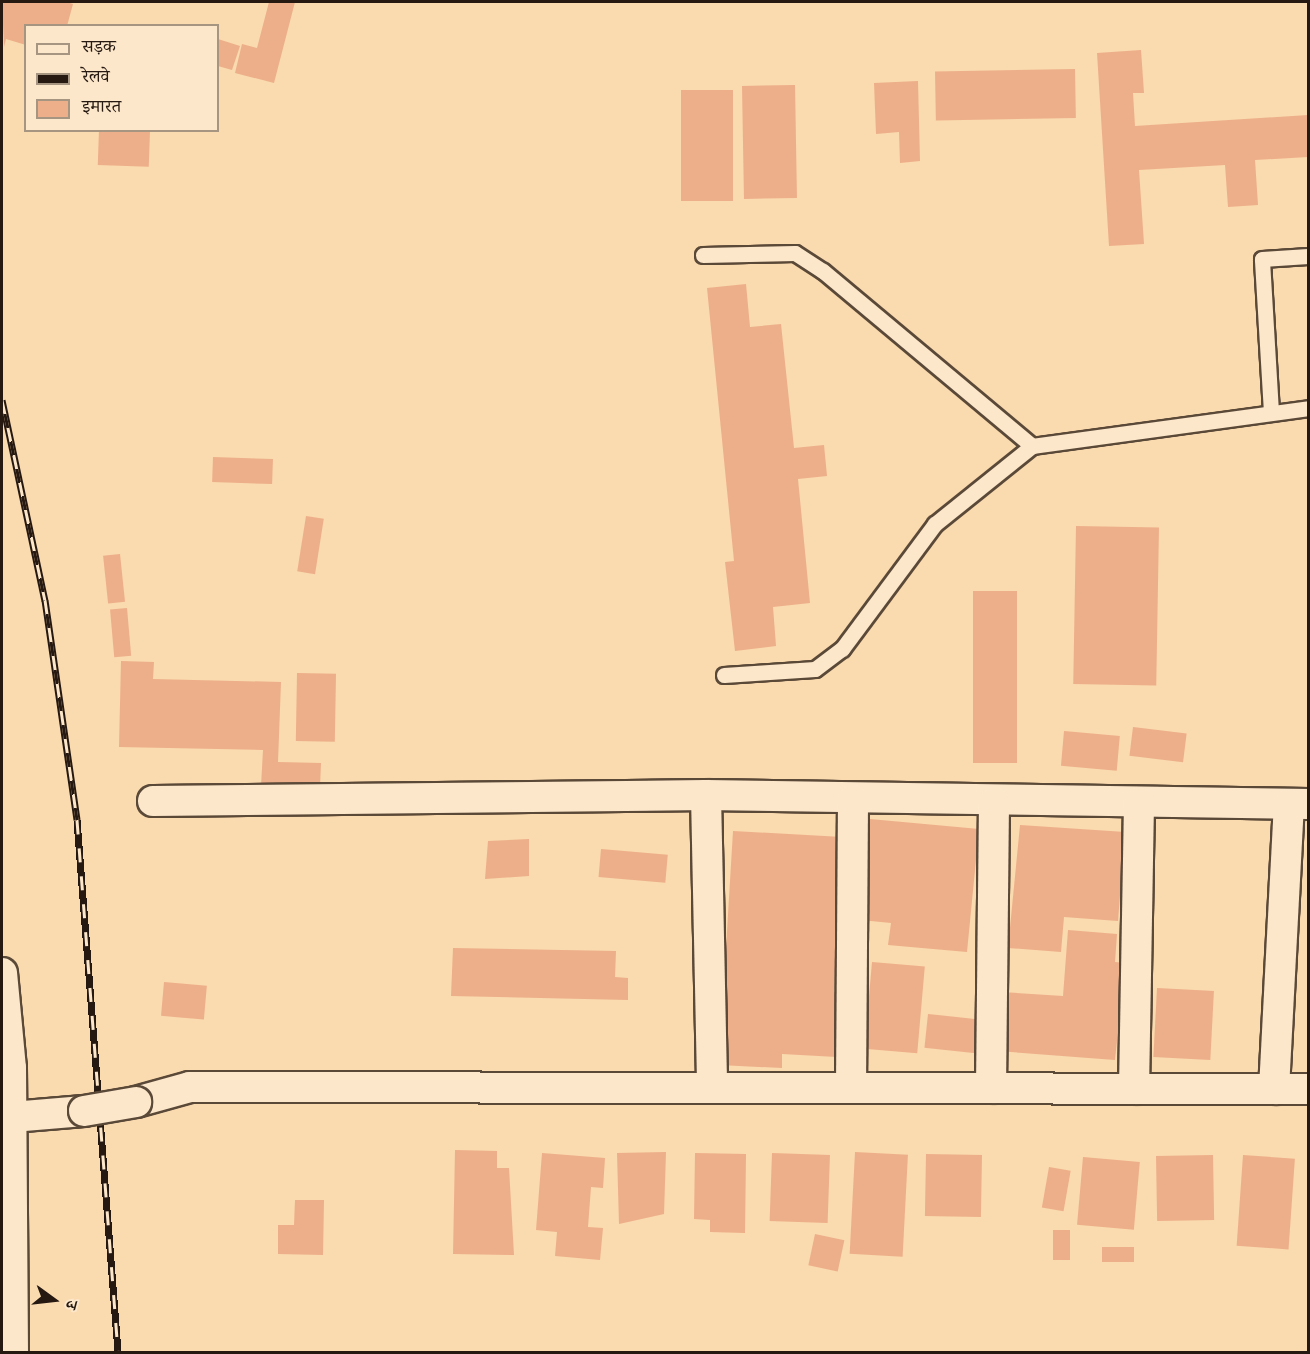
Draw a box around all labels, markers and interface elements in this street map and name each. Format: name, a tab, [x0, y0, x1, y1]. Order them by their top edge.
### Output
legend	[24, 24, 219, 132]
text: सड़क	[82, 36, 116, 57]
text: रेलवे	[82, 66, 110, 87]
text: इमारत	[82, 96, 121, 117]
north arrow	[24, 1270, 84, 1330]
text: उ	[62, 1298, 82, 1311]

